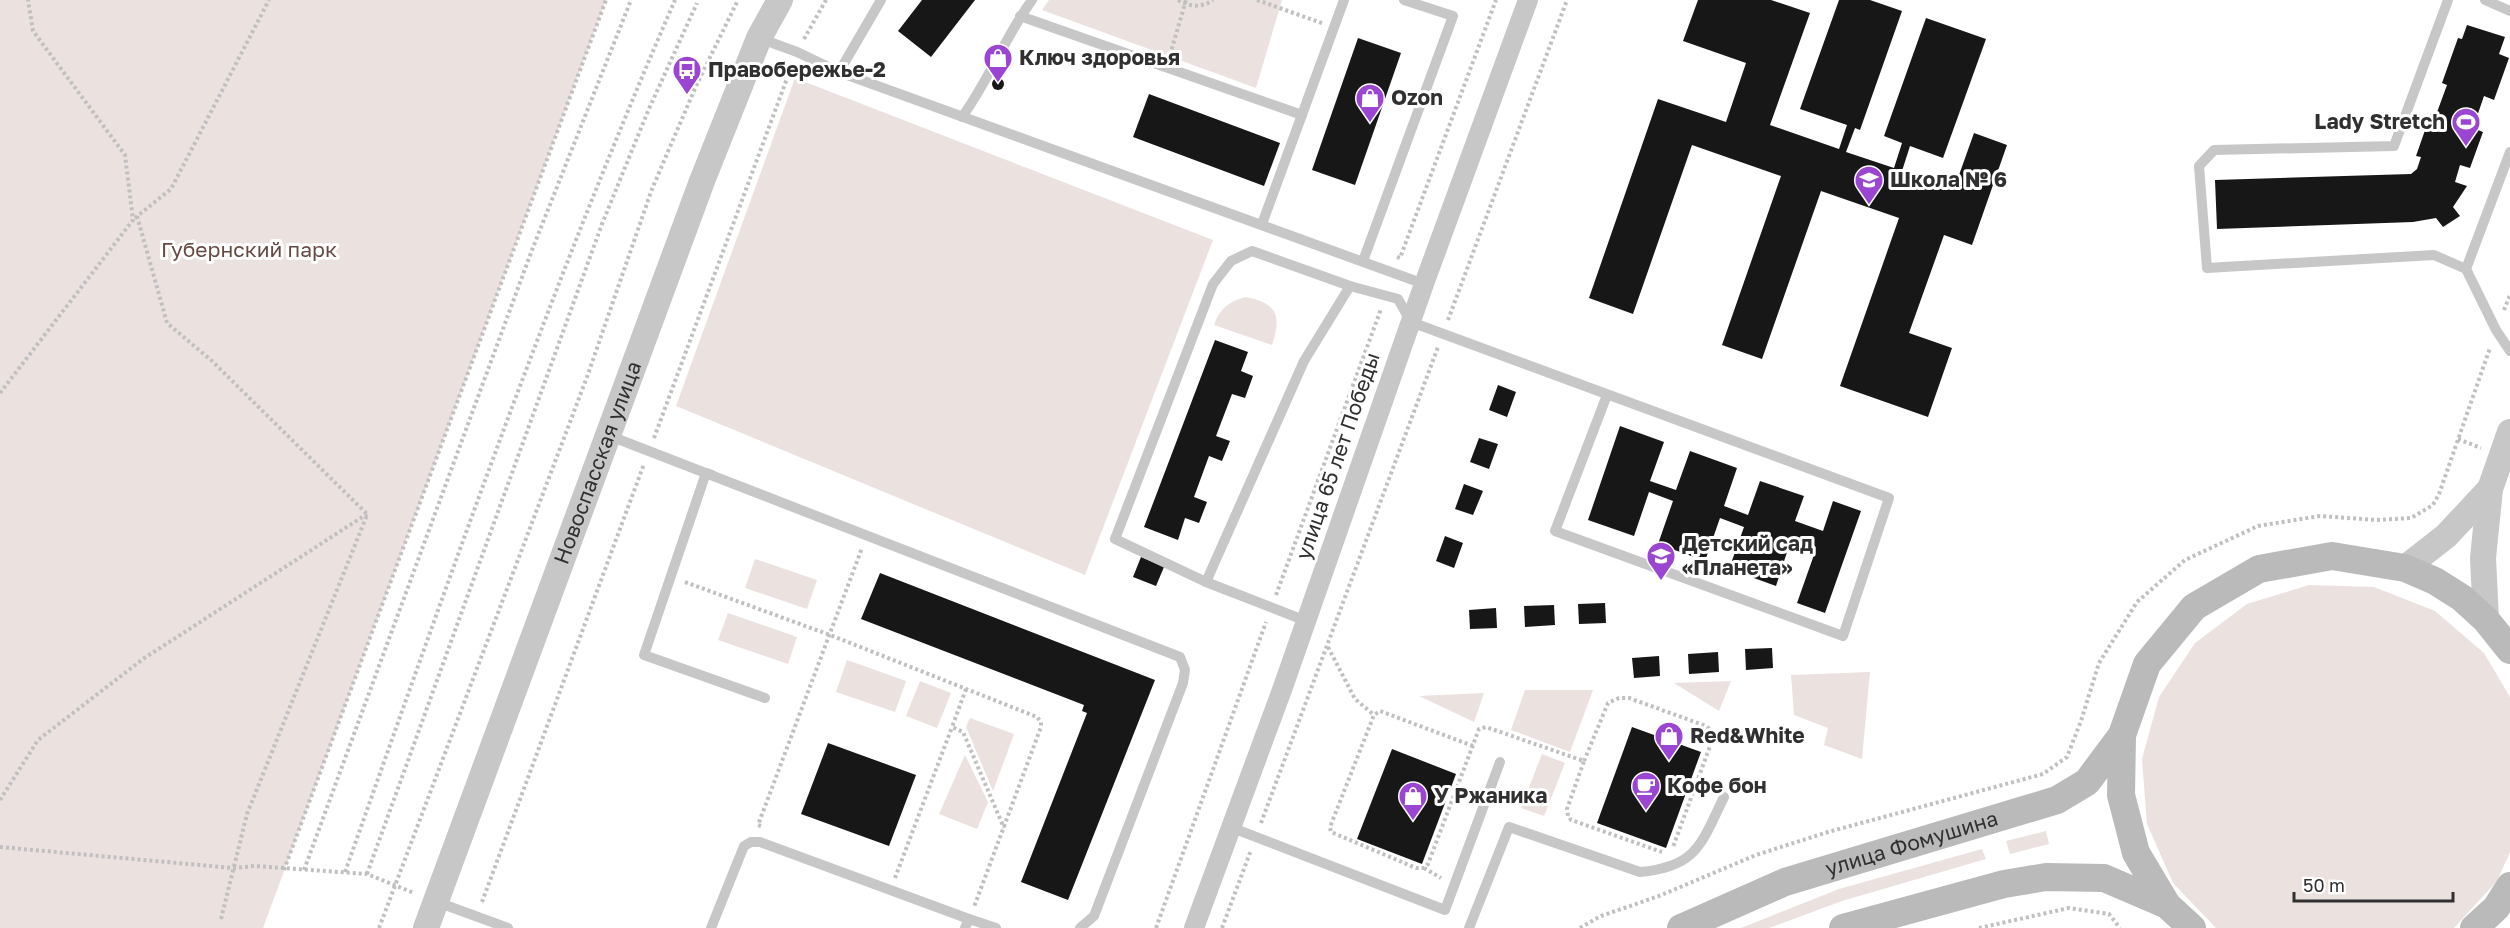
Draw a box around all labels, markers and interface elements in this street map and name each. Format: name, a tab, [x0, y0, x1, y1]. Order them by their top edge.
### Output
shop icon: Ключ здоровья	[982, 42, 1014, 84]
place label: Ключ здоровья	[1019, 44, 1180, 70]
bus stop icon: Правобережье-2	[671, 54, 703, 96]
place label: Правобережье-2	[708, 56, 886, 82]
shop icon: Ozon	[1354, 82, 1386, 124]
place label: Ozon	[1391, 84, 1443, 110]
sports icon: Lady Stretch	[2450, 106, 2482, 148]
place label: Lady Stretch	[2314, 108, 2445, 134]
school or university icon: Школа № 6	[1853, 164, 1885, 206]
place label: Школа № 6	[1890, 166, 2007, 192]
park label: Губернский парк	[161, 236, 337, 262]
street label: улица 65 лет Победы	[1289, 349, 1385, 563]
street label: Новоспасская улица	[548, 357, 646, 567]
place label: Детский сад «Планета»	[1682, 530, 1813, 580]
school or university icon: Детский сад «Планета»	[1645, 540, 1677, 582]
shop icon: Red&White	[1653, 720, 1685, 762]
place label: Red&White	[1690, 722, 1805, 748]
cafe icon: Кофе бон	[1630, 770, 1662, 812]
place label: Кофе бон	[1667, 772, 1767, 798]
shop icon: У Ржаника	[1397, 780, 1429, 822]
place label: У Ржаника	[1434, 782, 1547, 808]
street label: улица Фомушина	[1822, 805, 2001, 881]
scale bar	[2294, 865, 2453, 903]
text: 50 m	[2303, 874, 2345, 896]

